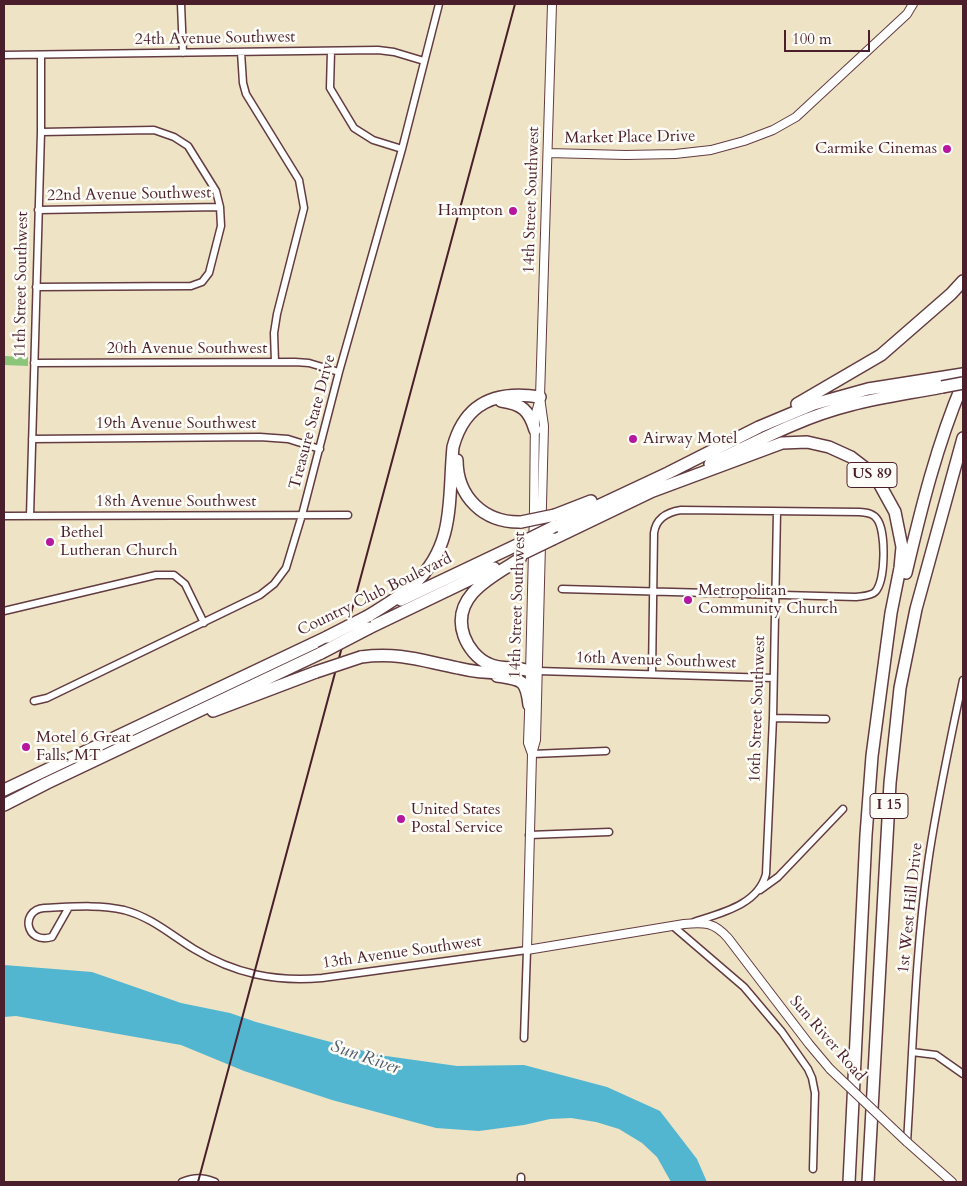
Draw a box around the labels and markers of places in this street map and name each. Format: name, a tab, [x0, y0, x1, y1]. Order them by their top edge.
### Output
place label: Carmike Cinemas	[815, 139, 937, 159]
marker: Carmike Cinemas	[941, 143, 953, 155]
place label: Hampton	[438, 201, 503, 221]
marker: Hampton	[507, 205, 519, 217]
place label: Airway Motel	[643, 429, 737, 449]
marker: Airway Motel	[627, 433, 639, 445]
place label: Bethel Lutheran Church	[60, 523, 177, 561]
marker: Bethel Lutheran Church	[44, 536, 56, 548]
place label: Metropolitan Community Church	[698, 581, 838, 619]
marker: Metropolitan Community Church	[682, 594, 694, 606]
place label: Motel 6 Great Falls, MT	[36, 728, 131, 766]
marker: Motel 6 Great Falls, MT	[20, 741, 32, 753]
place label: United States Postal Service	[411, 800, 503, 838]
marker: United States Postal Service	[395, 813, 407, 825]

